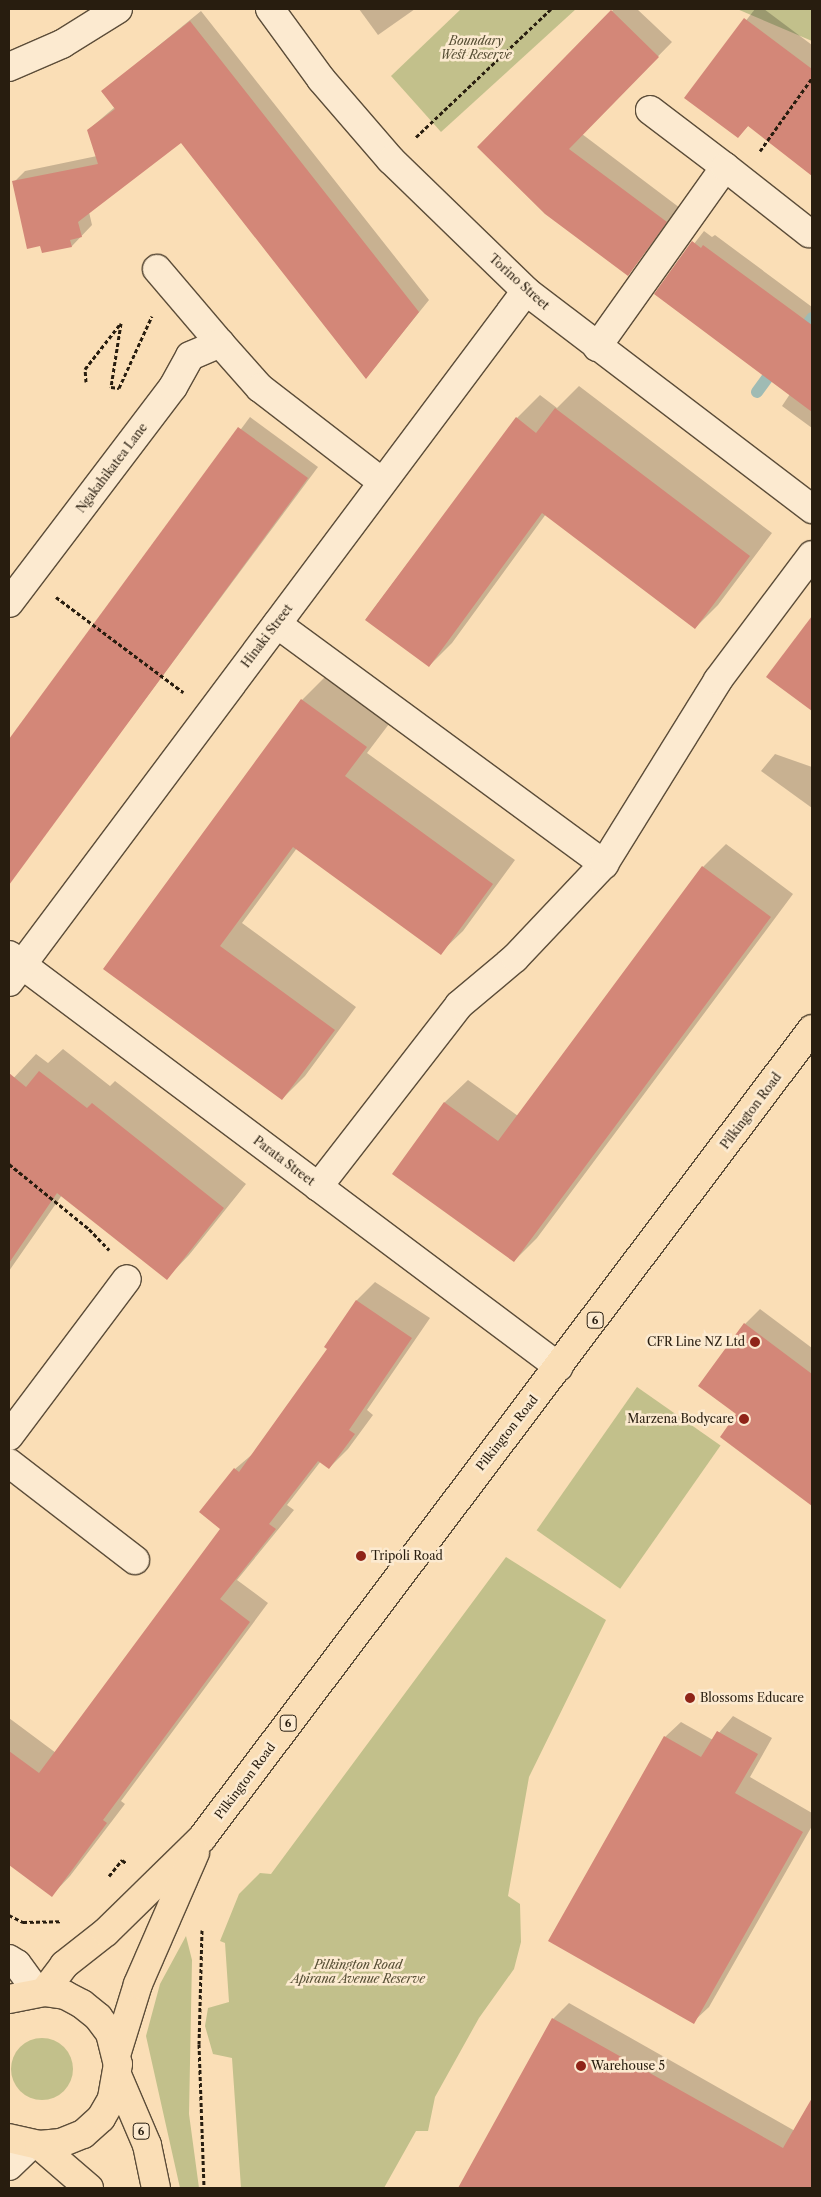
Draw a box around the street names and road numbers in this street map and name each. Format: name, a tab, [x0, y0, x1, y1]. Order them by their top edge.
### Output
street label: Torino Street	[486, 251, 552, 313]
street label: Ngakahikatea Lane	[74, 420, 150, 516]
street label: Hinaki Street	[239, 601, 295, 671]
street label: Pilkington Road	[718, 1070, 784, 1152]
street label: Parata Street	[250, 1133, 318, 1189]
road number: 6	[586, 1312, 604, 1328]
street label: Pilkington Road	[473, 1392, 541, 1474]
road number: 6	[279, 1715, 297, 1732]
street label: Pilkington Road	[212, 1740, 278, 1822]
road number: 6	[132, 2122, 150, 2140]

